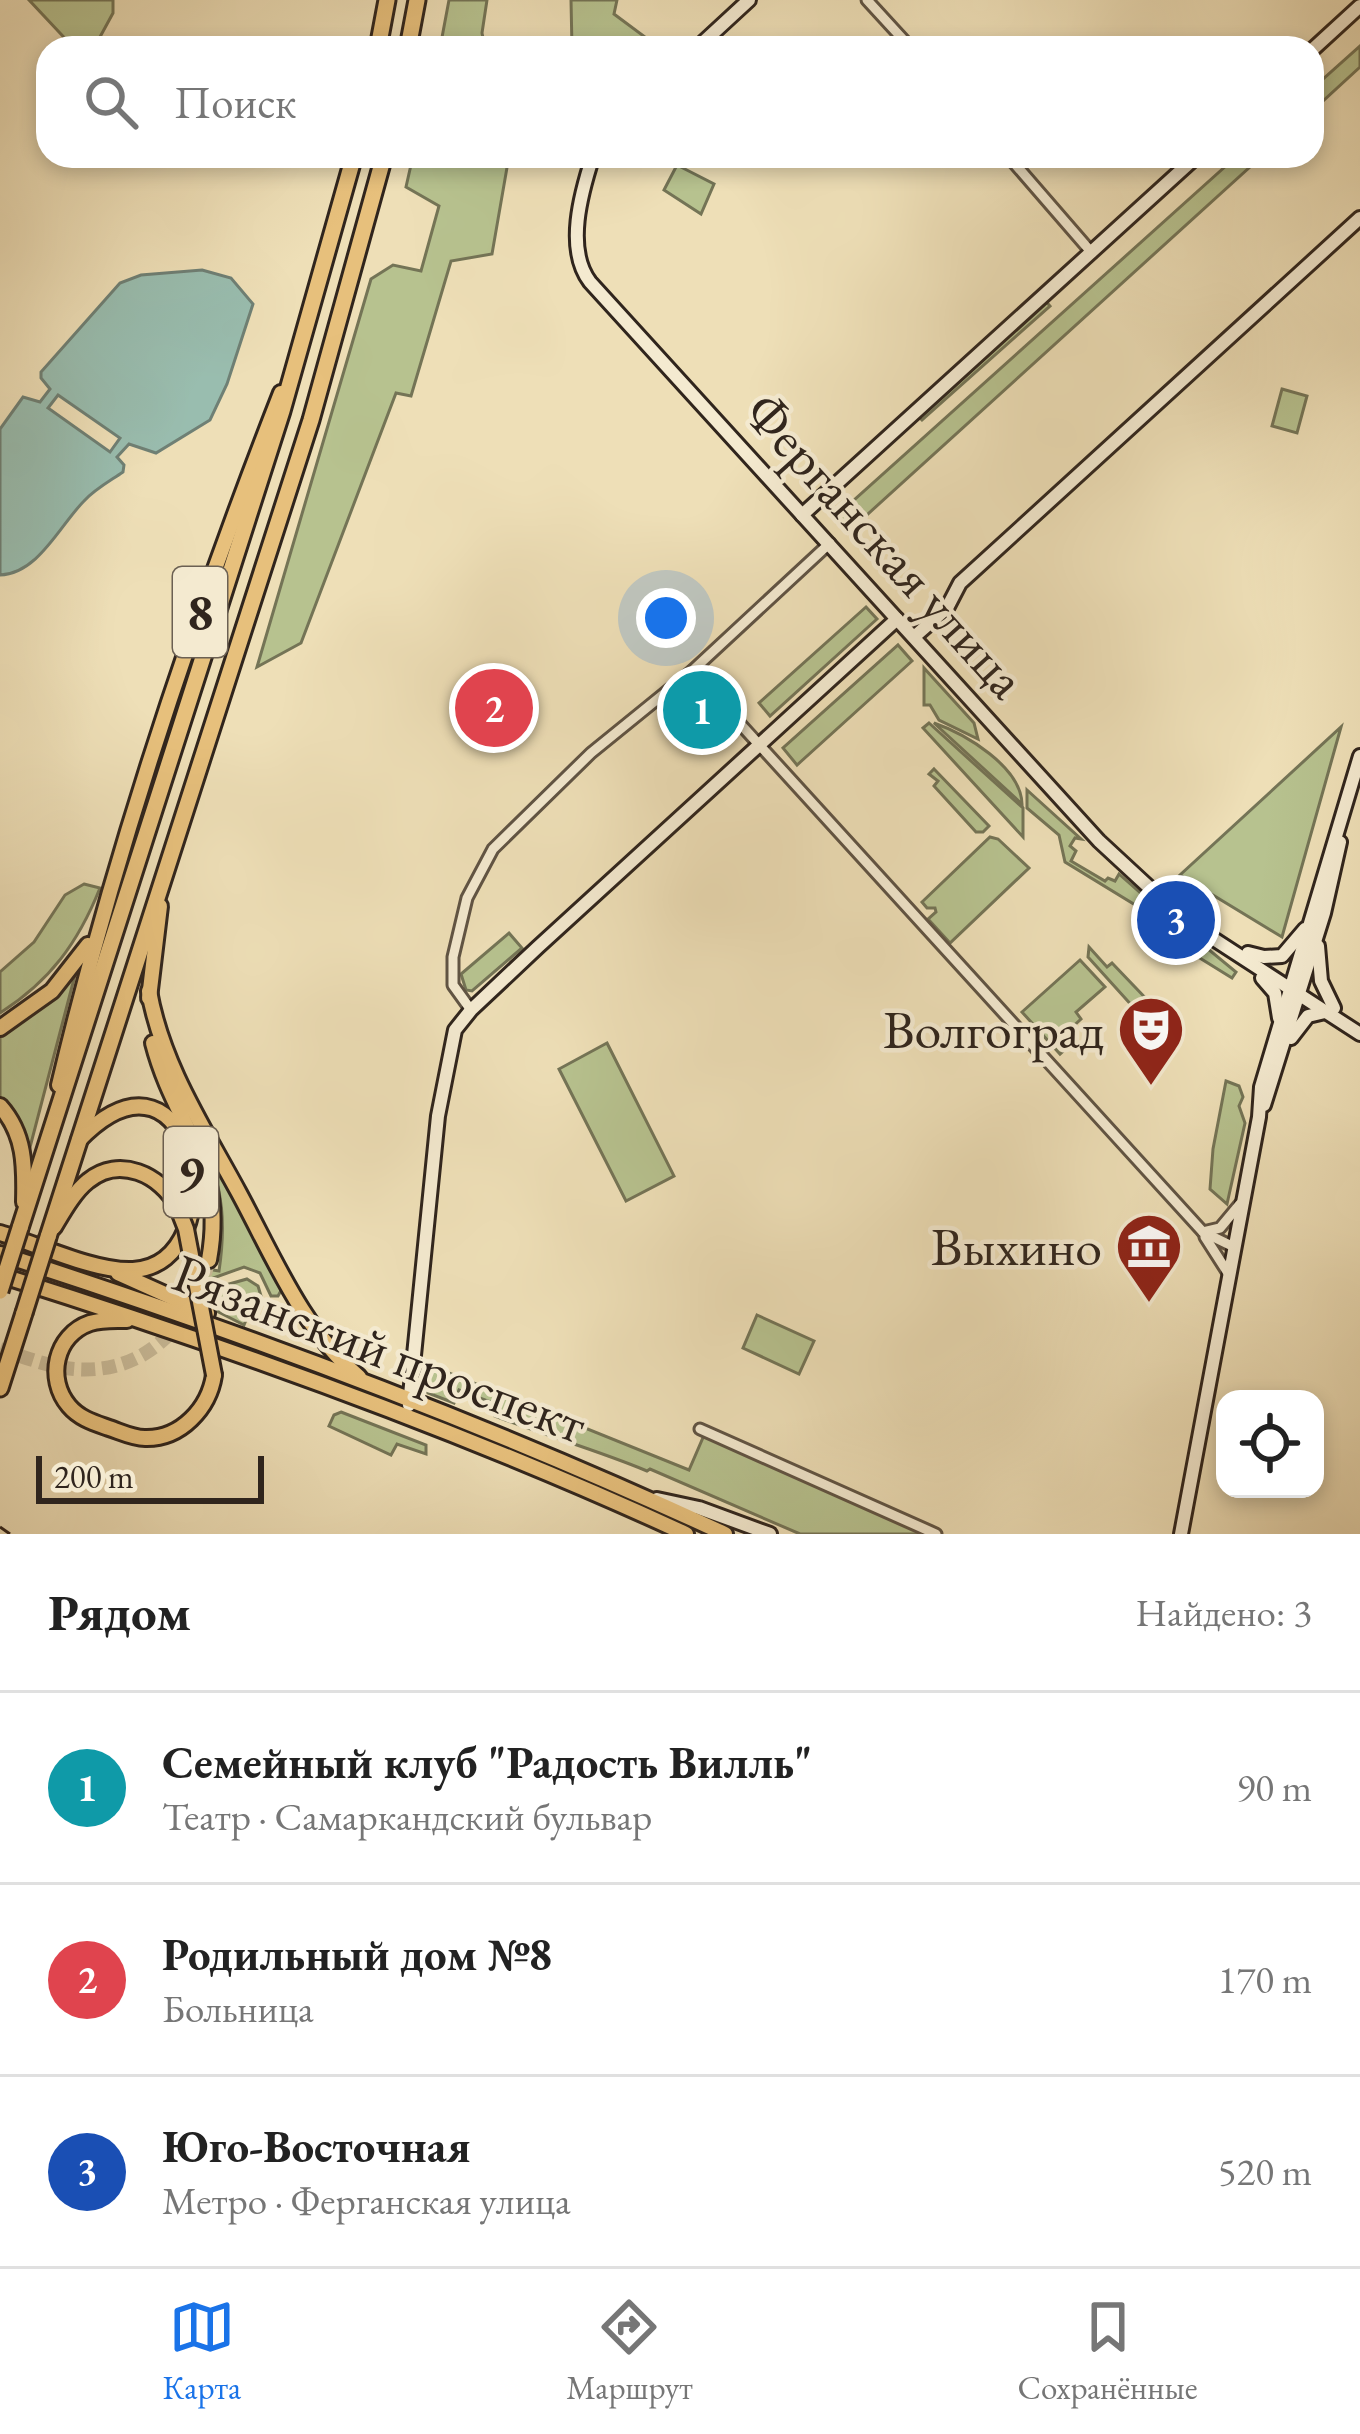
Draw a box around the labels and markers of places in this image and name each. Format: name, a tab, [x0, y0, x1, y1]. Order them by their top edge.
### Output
pin: 2	[455, 663, 533, 753]
pin: 1	[663, 665, 741, 755]
pin: 3	[1137, 875, 1215, 965]
place label: Волгоград	[883, 994, 1104, 1064]
theatre icon: Волгоград	[1116, 994, 1186, 1088]
place label: Выхино	[931, 1211, 1102, 1281]
museum icon: Выхино	[1114, 1211, 1184, 1305]

